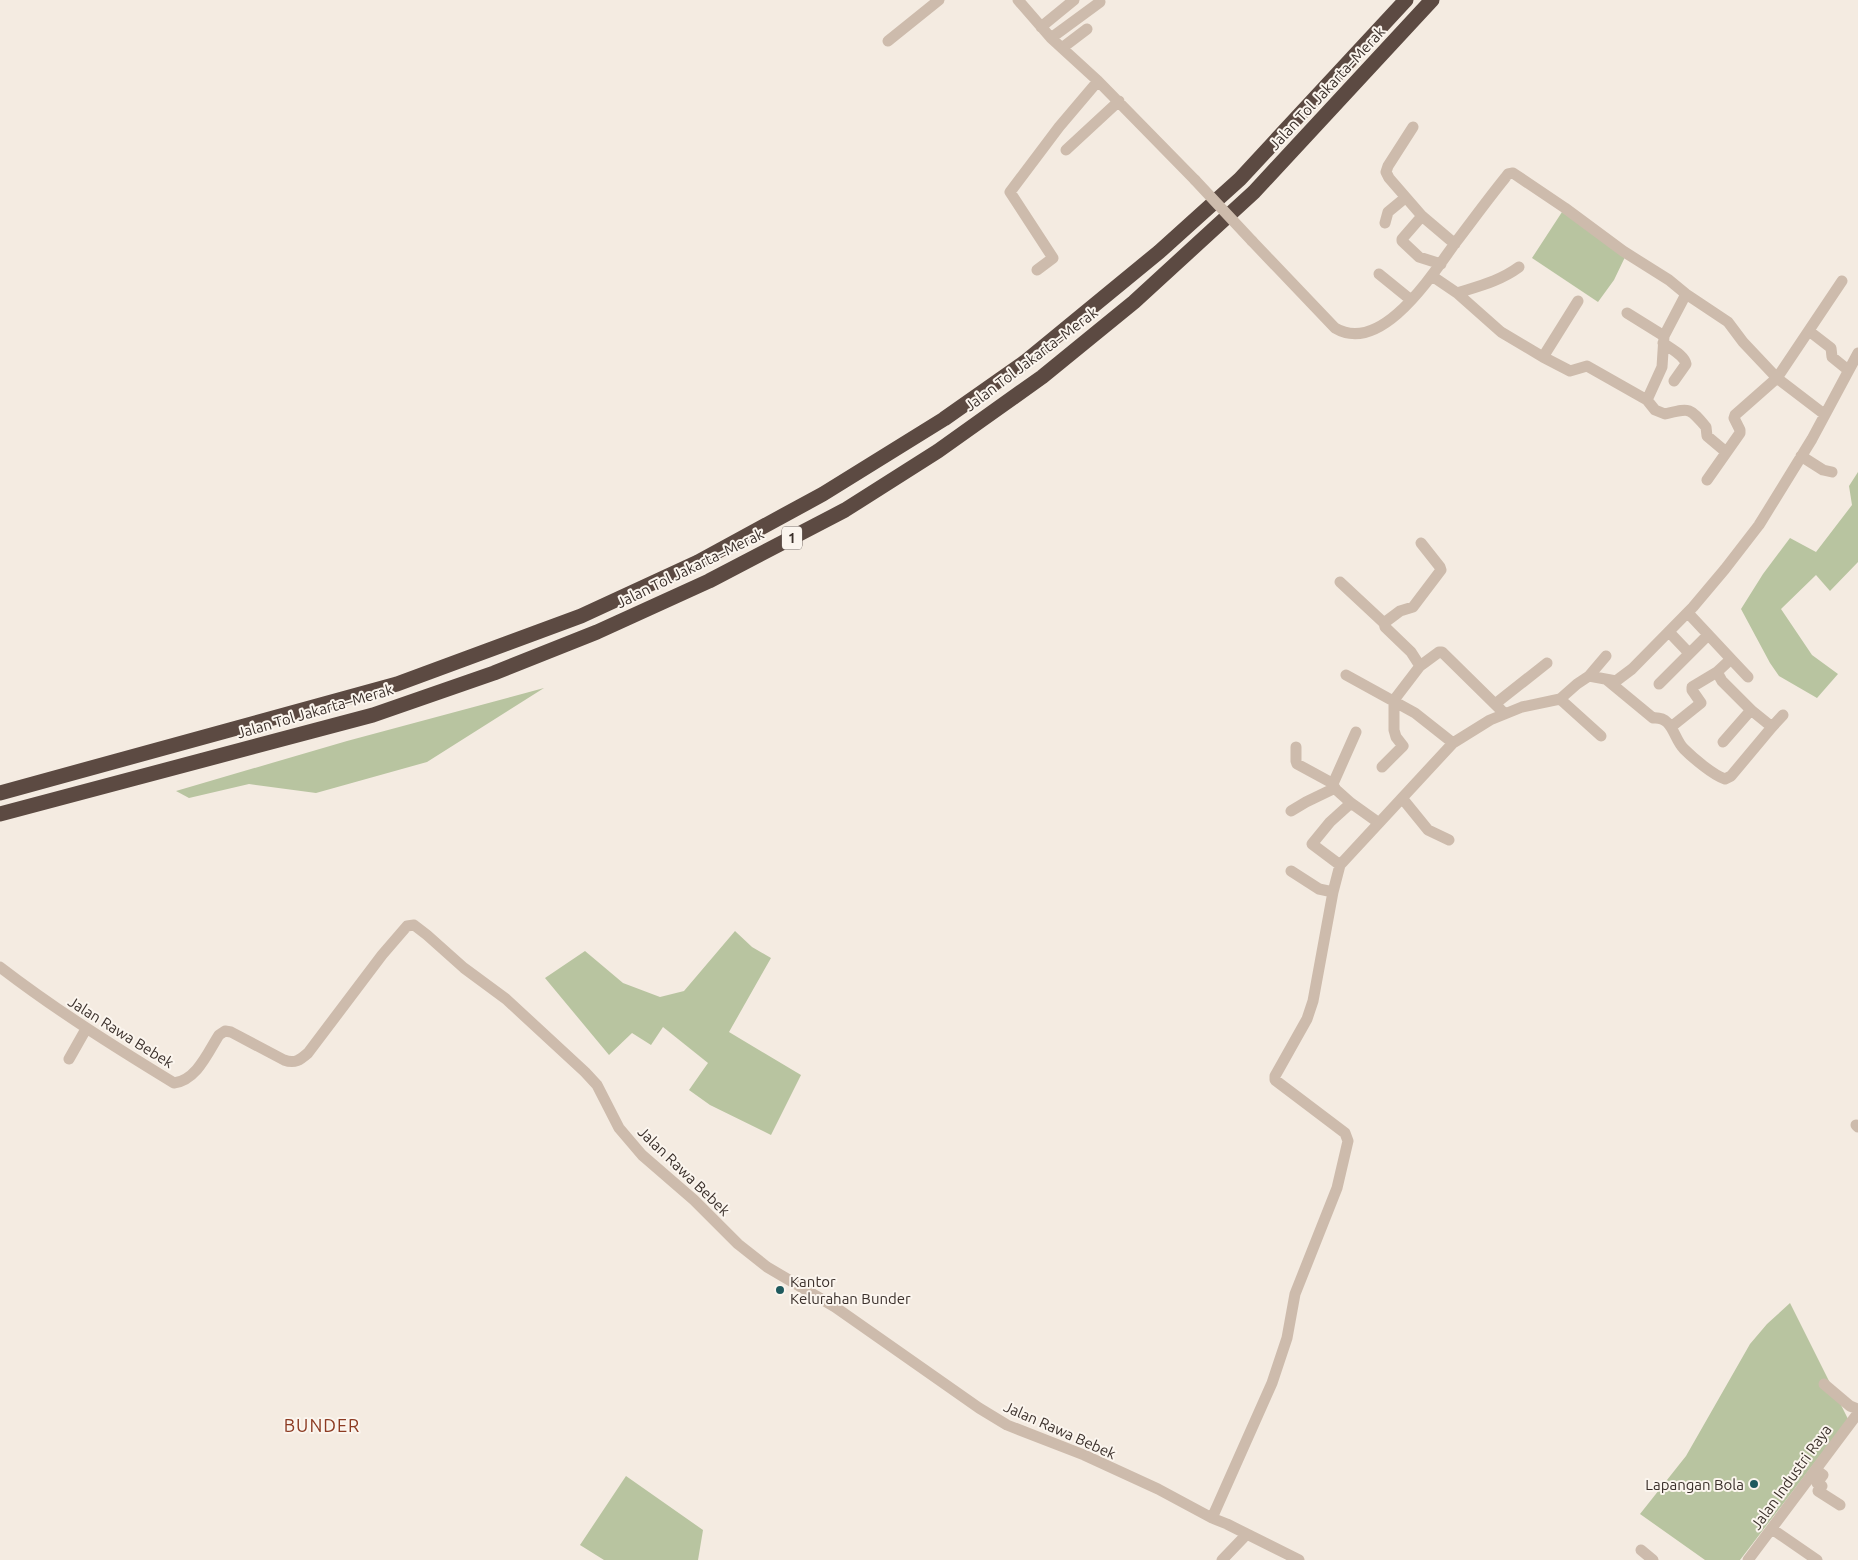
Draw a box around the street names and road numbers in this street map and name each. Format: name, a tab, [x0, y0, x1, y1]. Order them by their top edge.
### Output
street label: Jalan Tol Jakarta–Merak	[1266, 23, 1389, 153]
street label: Jalan Tol Jakarta–Merak	[961, 303, 1101, 414]
street label: Jalan Tol Jakarta–Merak	[614, 525, 767, 611]
road number: 1	[782, 526, 802, 550]
street label: Jalan Tol Jakarta–Merak	[235, 680, 396, 741]
street label: Jalan Rawa Bebek	[65, 993, 177, 1071]
street label: Jalan Rawa Bebek	[635, 1123, 734, 1219]
street label: Jalan Rawa Bebek	[1001, 1398, 1119, 1463]
street label: Jalan Industri Raya	[1747, 1421, 1835, 1533]

